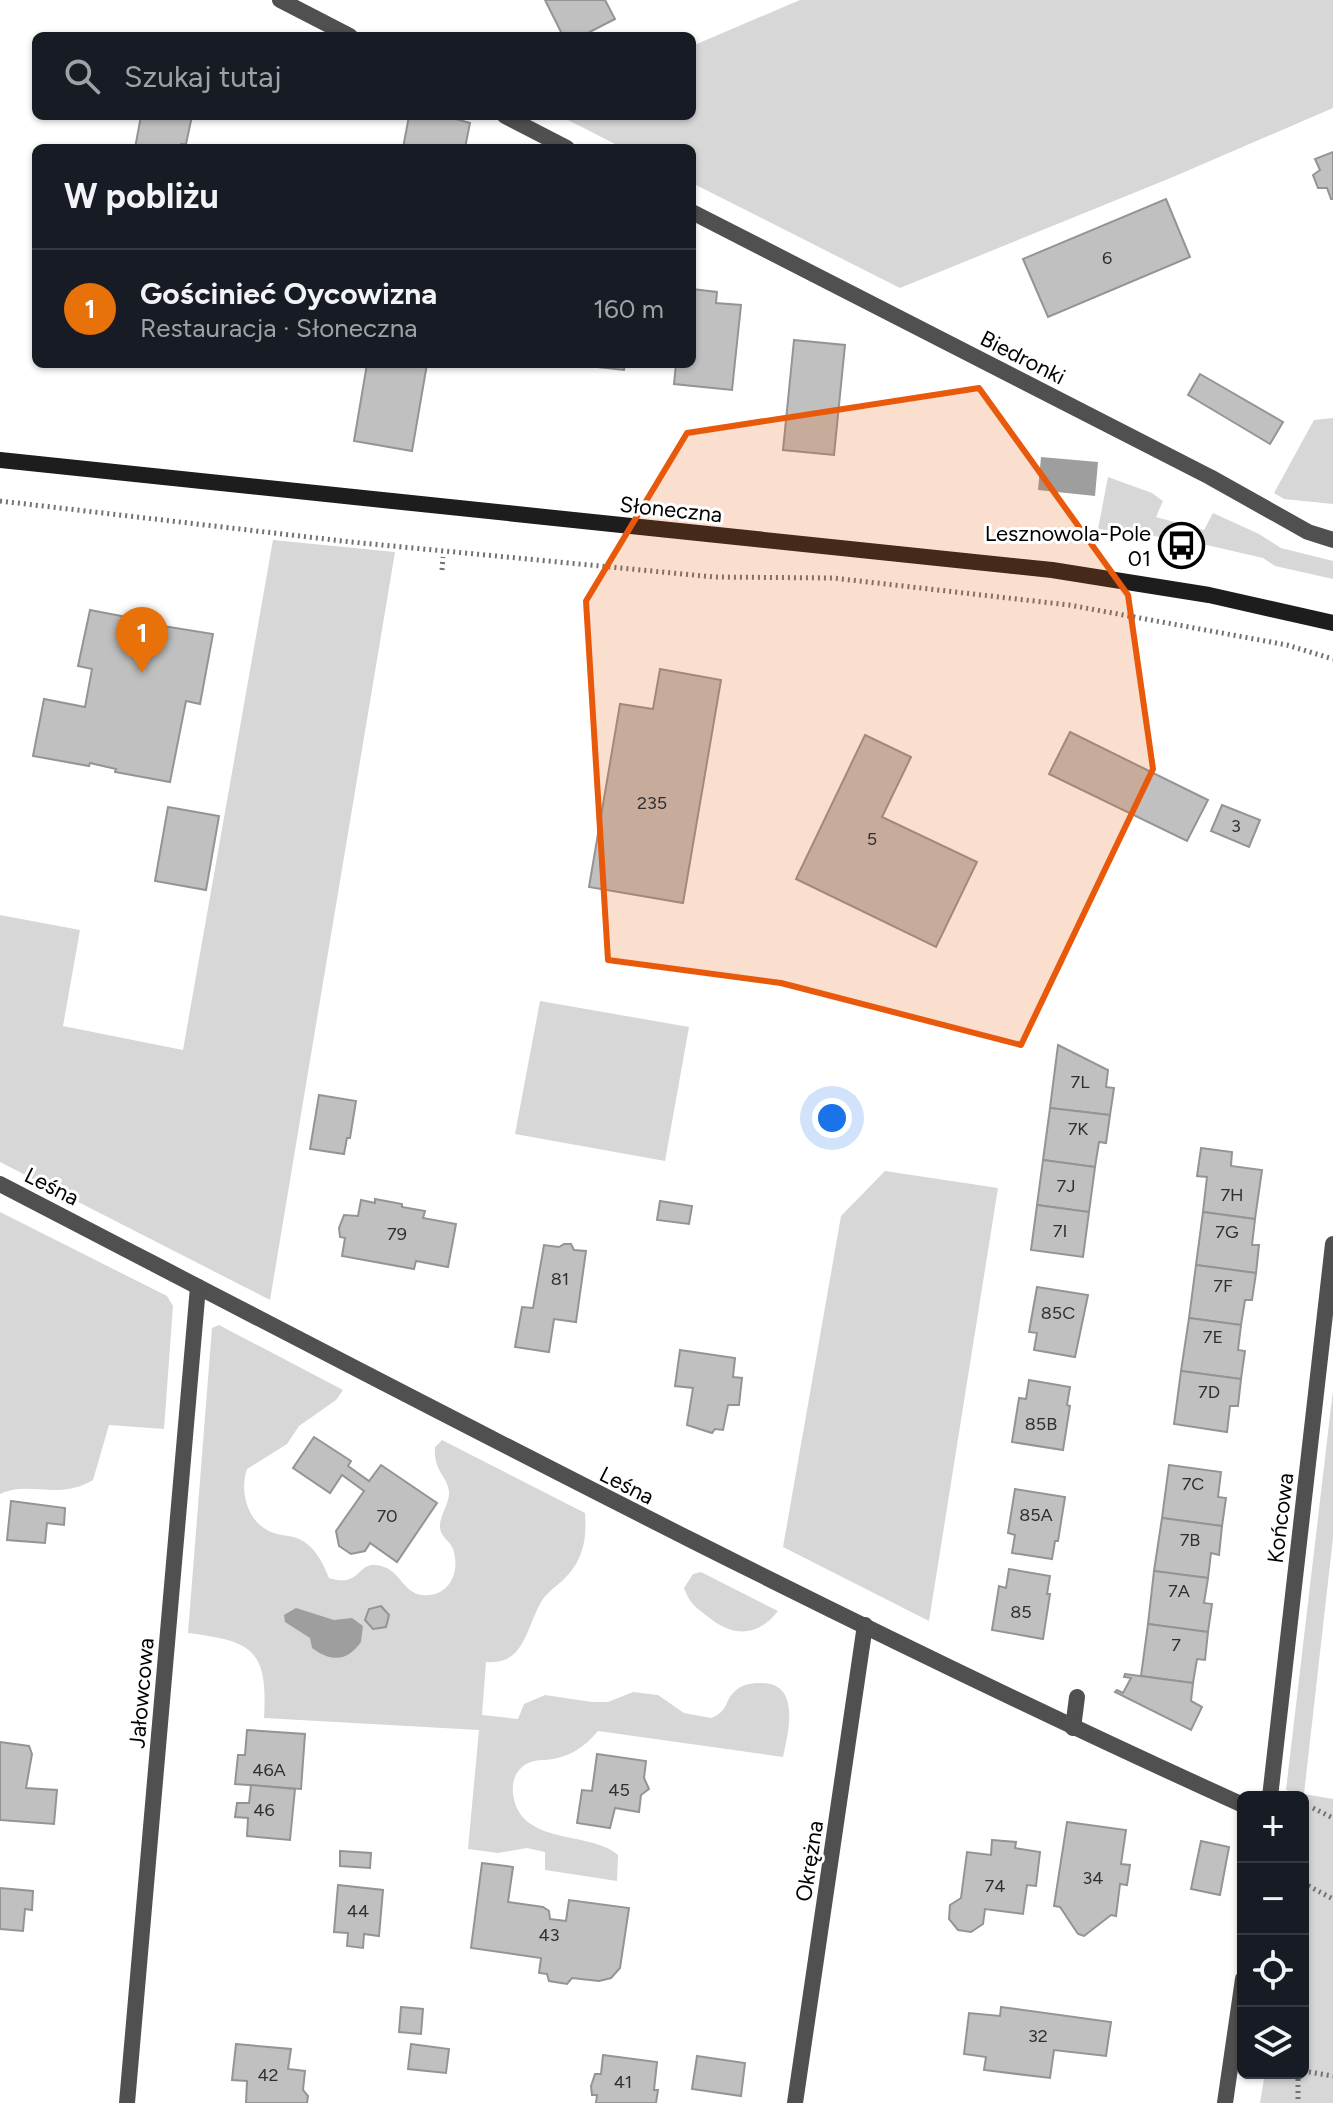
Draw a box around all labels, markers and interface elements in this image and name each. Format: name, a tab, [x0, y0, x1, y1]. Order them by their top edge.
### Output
search box	[32, 32, 696, 120]
icon: search	[60, 54, 104, 98]
text: Szukaj tutaj	[124, 58, 282, 95]
text: W pobliżu	[64, 176, 219, 217]
house number: 6	[1102, 247, 1112, 269]
text: Gościnieć Oycowizna	[140, 275, 437, 312]
text: 1	[85, 293, 95, 325]
text: 160 m	[593, 293, 664, 325]
text: Restauracja · Słoneczna	[140, 312, 418, 344]
street label: Biedronki	[976, 325, 1070, 390]
street label: Słoneczna	[618, 491, 724, 528]
place label: Lesznowola-Pole 01	[985, 520, 1151, 572]
bus stop icon: Lesznowola-Pole 01	[1158, 522, 1206, 570]
pin: 1	[116, 607, 168, 673]
house number: 235	[637, 792, 667, 814]
house number: 3	[1231, 815, 1241, 837]
house number: 5	[867, 828, 877, 850]
house number: 7L	[1070, 1071, 1090, 1093]
your location	[812, 1098, 852, 1138]
house number: 7K	[1068, 1118, 1088, 1140]
street label: Leśna	[20, 1161, 83, 1211]
house number: 7J	[1057, 1175, 1075, 1197]
house number: 7H	[1220, 1184, 1244, 1206]
house number: 7I	[1053, 1220, 1067, 1242]
house number: 7G	[1215, 1221, 1239, 1243]
house number: 79	[387, 1223, 407, 1245]
house number: 81	[551, 1268, 569, 1290]
house number: 7F	[1213, 1275, 1233, 1297]
house number: 85C	[1041, 1302, 1075, 1324]
house number: 7E	[1203, 1326, 1223, 1348]
house number: 7D	[1198, 1381, 1220, 1403]
house number: 85B	[1025, 1413, 1057, 1435]
street label: Leśna	[595, 1460, 658, 1510]
street label: Końcowa	[1262, 1471, 1299, 1565]
house number: 7C	[1182, 1473, 1204, 1495]
house number: 85A	[1019, 1504, 1053, 1526]
house number: 70	[376, 1505, 398, 1527]
house number: 7B	[1180, 1529, 1200, 1551]
house number: 7A	[1168, 1580, 1190, 1602]
house number: 85	[1010, 1601, 1032, 1623]
house number: 7	[1171, 1634, 1181, 1656]
street label: Jałowcowa	[123, 1637, 160, 1749]
house number: 46A	[252, 1759, 286, 1781]
house number: 45	[608, 1779, 630, 1801]
map controls	[1237, 1791, 1309, 2079]
button: +	[1237, 1791, 1309, 1863]
house number: 46	[253, 1799, 275, 1821]
street label: Okrężna	[790, 1819, 829, 1903]
button: −	[1237, 1863, 1309, 1935]
house number: 34	[1083, 1867, 1103, 1889]
house number: 74	[985, 1875, 1005, 1897]
house number: 44	[347, 1900, 369, 1922]
house number: 43	[539, 1924, 559, 1946]
button: locate	[1237, 1935, 1309, 2007]
button: layers	[1237, 2007, 1309, 2079]
house number: 32	[1028, 2025, 1048, 2047]
house number: 42	[257, 2064, 279, 2086]
house number: 41	[614, 2071, 632, 2093]

